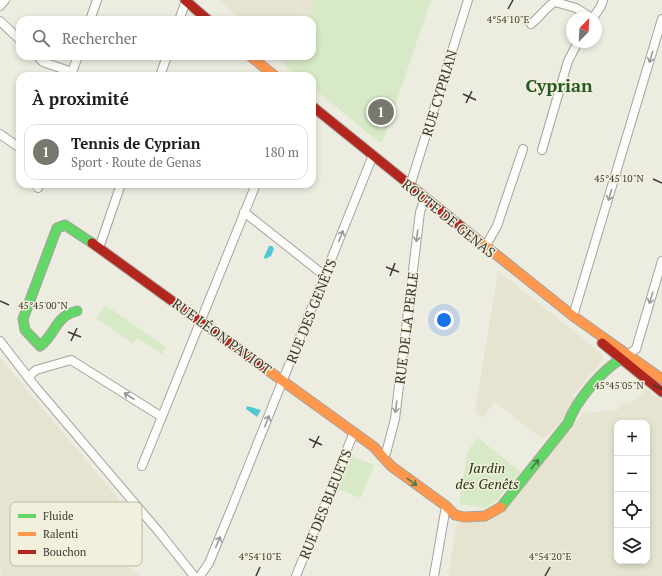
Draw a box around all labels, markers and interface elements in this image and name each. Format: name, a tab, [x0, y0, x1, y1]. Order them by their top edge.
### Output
north arrow	[566, 12, 602, 48]
text: 4°54'10"E	[487, 13, 530, 26]
search box	[16, 16, 316, 60]
icon: search	[30, 27, 52, 49]
text: Rechercher	[62, 28, 137, 48]
street label: RUE CYPRIAN	[417, 47, 461, 139]
one-way arrow	[647, 50, 654, 63]
district label: Cyprian	[525, 73, 593, 97]
text: À proximité	[32, 87, 129, 110]
pin: 1	[368, 97, 394, 127]
text: Tennis de Cyprian	[71, 133, 200, 153]
text: 1	[42, 143, 50, 161]
text: 180 m	[264, 143, 299, 161]
text: Sport · Route de Genas	[71, 153, 201, 171]
text: 45°45'10"N	[594, 172, 644, 185]
street label: ROUTE DE GENAS	[398, 174, 500, 262]
one-way arrow	[606, 188, 613, 201]
one-way arrow	[338, 230, 345, 242]
one-way arrow	[413, 230, 421, 243]
street label: RUE DES GENÊTS	[281, 256, 341, 366]
street label: RUE DE LA PERLE	[390, 271, 422, 385]
one-way arrow	[647, 292, 654, 305]
street label: RUE LÉON PAVIOT	[169, 294, 276, 379]
text: 45°45'00"N	[18, 299, 68, 312]
your location	[434, 310, 454, 330]
text: 45°45'05"N	[594, 379, 644, 392]
one-way arrow	[123, 392, 135, 400]
one-way arrow	[392, 400, 400, 413]
one-way arrow	[263, 416, 271, 428]
map controls	[614, 420, 650, 564]
button: +	[614, 420, 650, 456]
street label: RUE DES BLEUETS	[294, 446, 356, 562]
button: −	[614, 456, 650, 492]
park label: Jardin des Genêts	[455, 458, 519, 493]
one-way arrow	[531, 459, 539, 470]
one-way arrow	[406, 478, 417, 486]
button: locate	[614, 492, 650, 528]
legend	[10, 502, 142, 566]
text: Fluide	[43, 509, 74, 523]
text: Ralenti	[43, 527, 78, 541]
button: layers	[614, 528, 650, 564]
one-way arrow	[215, 536, 222, 548]
text: Bouchon	[43, 545, 87, 559]
text: 4°54'10"E	[239, 550, 282, 563]
text: 4°54'20"E	[529, 550, 572, 563]

